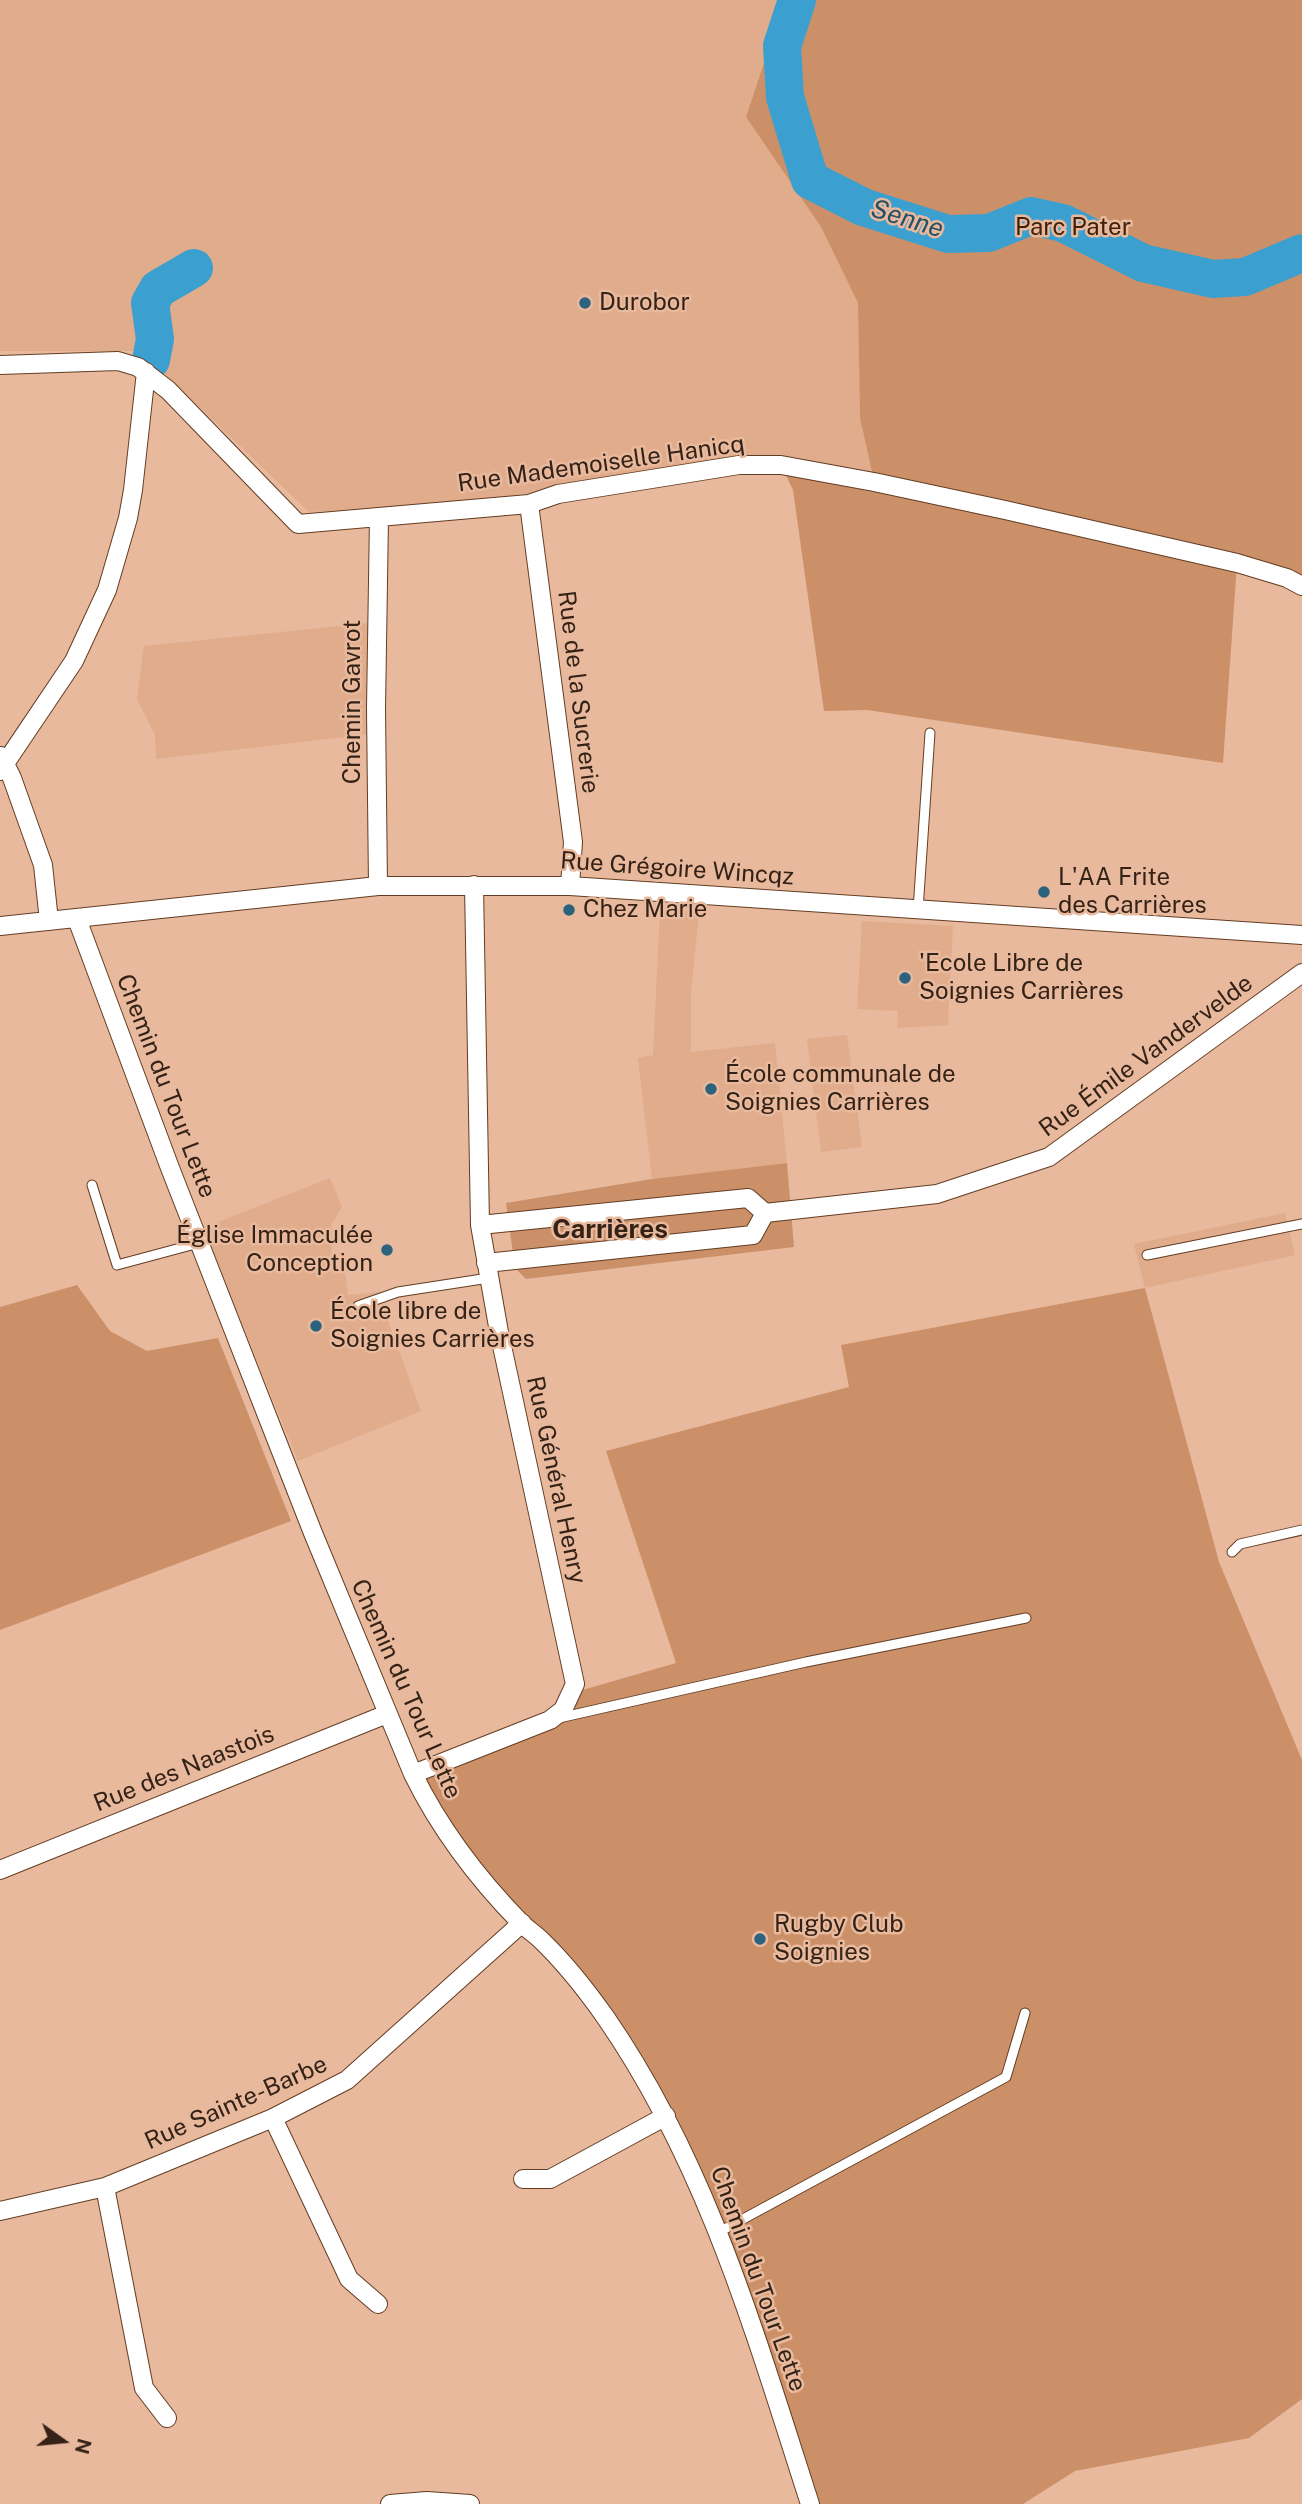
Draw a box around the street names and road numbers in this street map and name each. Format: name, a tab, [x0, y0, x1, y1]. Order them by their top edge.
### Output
street label: Rue Mademoiselle Hanicq	[456, 430, 746, 498]
street label: Rue de la Sucrerie	[551, 589, 605, 795]
street label: Chemin Gavrot	[339, 620, 367, 784]
street label: Rue Grégoire Wincqz	[559, 846, 795, 892]
street label: Rue Émile Vandervelde	[1034, 969, 1258, 1143]
street label: Chemin du Tour Lette	[110, 970, 222, 1202]
street label: Rue Général Henry	[520, 1374, 592, 1586]
street label: Chemin du Tour Lette	[345, 1575, 467, 1803]
street label: Rue des Naastois	[90, 1720, 278, 1818]
street label: Rue Sainte-Barbe	[140, 2050, 332, 2156]
street label: Chemin du Tour Lette	[704, 2163, 812, 2395]

